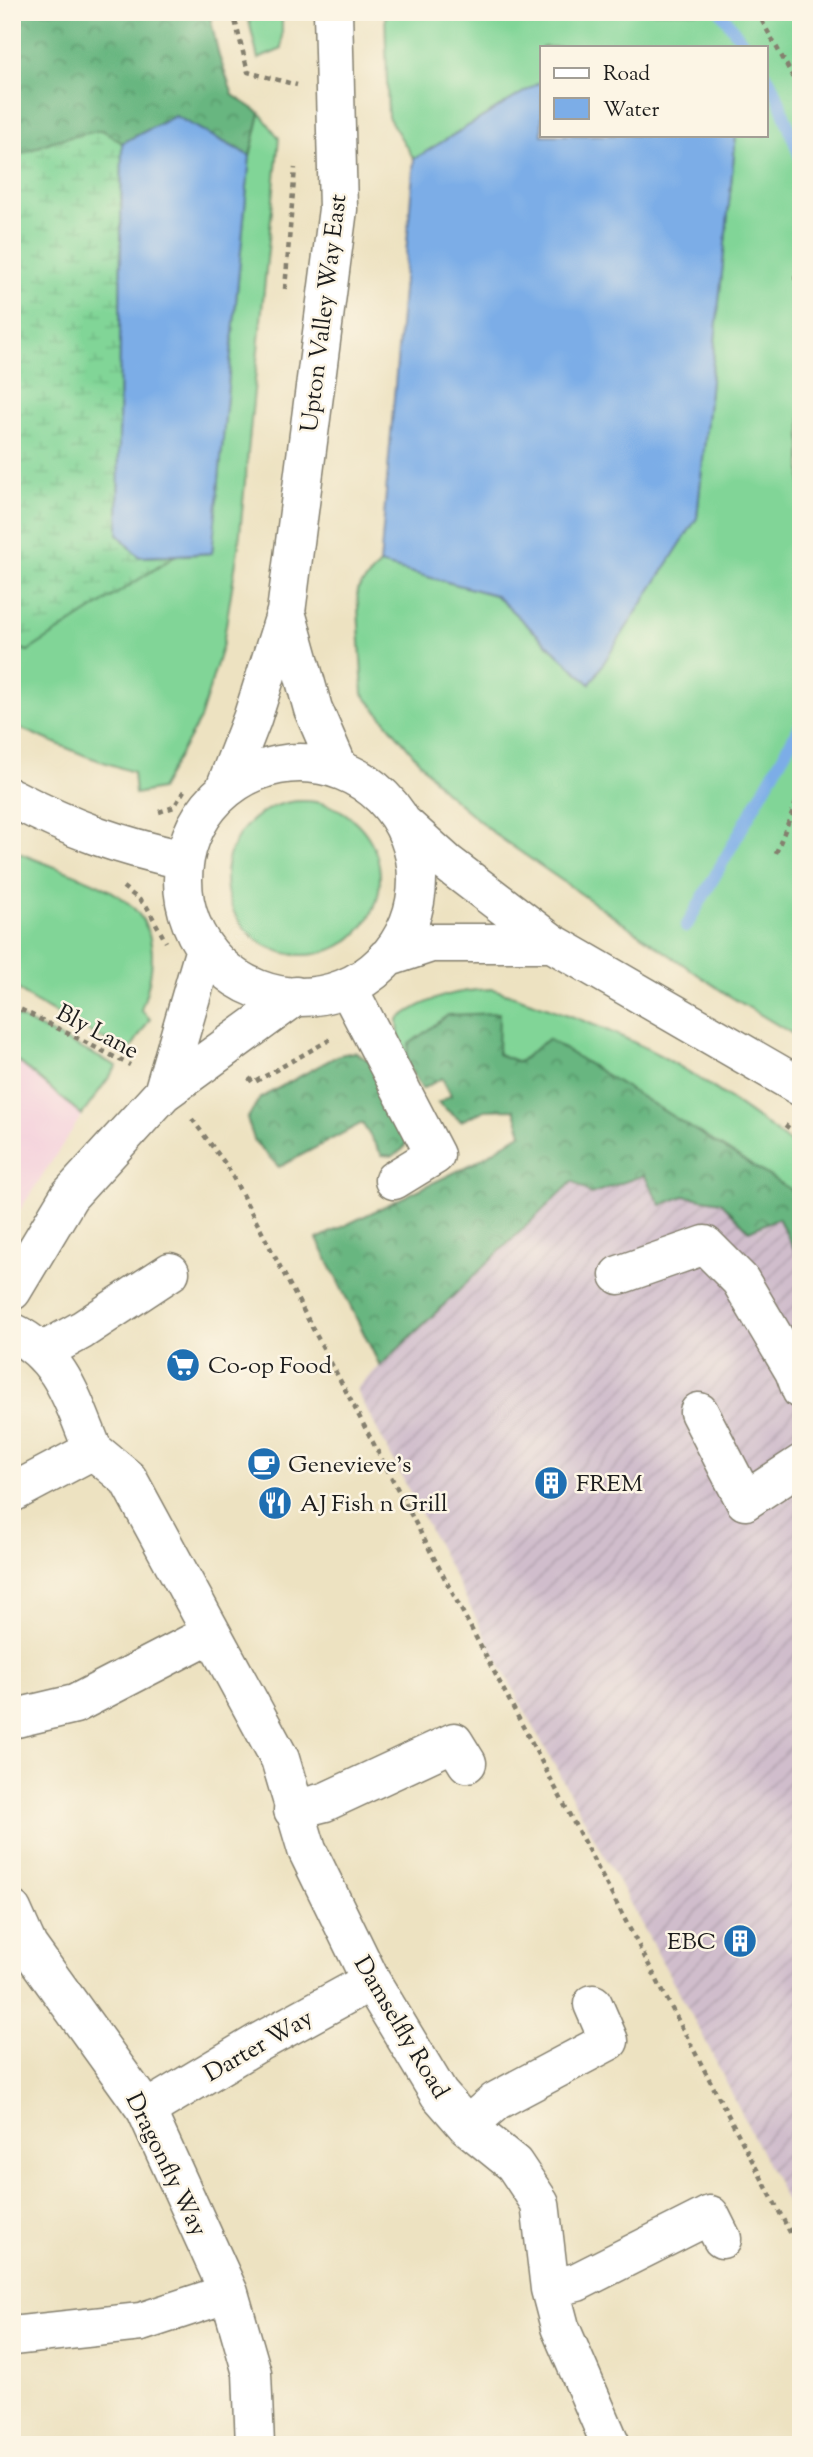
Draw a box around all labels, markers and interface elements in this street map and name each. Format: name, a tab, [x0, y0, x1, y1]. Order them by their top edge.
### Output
legend	[540, 46, 768, 136]
text: Road	[603, 60, 650, 90]
text: Water	[603, 96, 660, 126]
street label: Upton Valley Way East	[294, 192, 356, 434]
street label: Bly Lane	[50, 997, 144, 1069]
supermarket icon: Co-op Food	[164, 1346, 202, 1384]
place label: Co-op Food	[208, 1350, 332, 1384]
cafe icon: Genevieve's	[245, 1445, 283, 1483]
place label: Genevieve's	[288, 1449, 411, 1483]
building icon: FREM	[532, 1464, 570, 1502]
place label: FREM	[576, 1468, 643, 1502]
restaurant icon: AJ Fish n Grill	[256, 1484, 294, 1522]
place label: AJ Fish n Grill	[300, 1488, 448, 1522]
building icon: EBC	[721, 1922, 759, 1960]
place label: EBC	[667, 1926, 716, 1960]
street label: Damselfly Road	[344, 1950, 457, 2106]
street label: Darter Way	[198, 2002, 320, 2091]
street label: Dragonfly Way	[116, 2087, 215, 2242]

